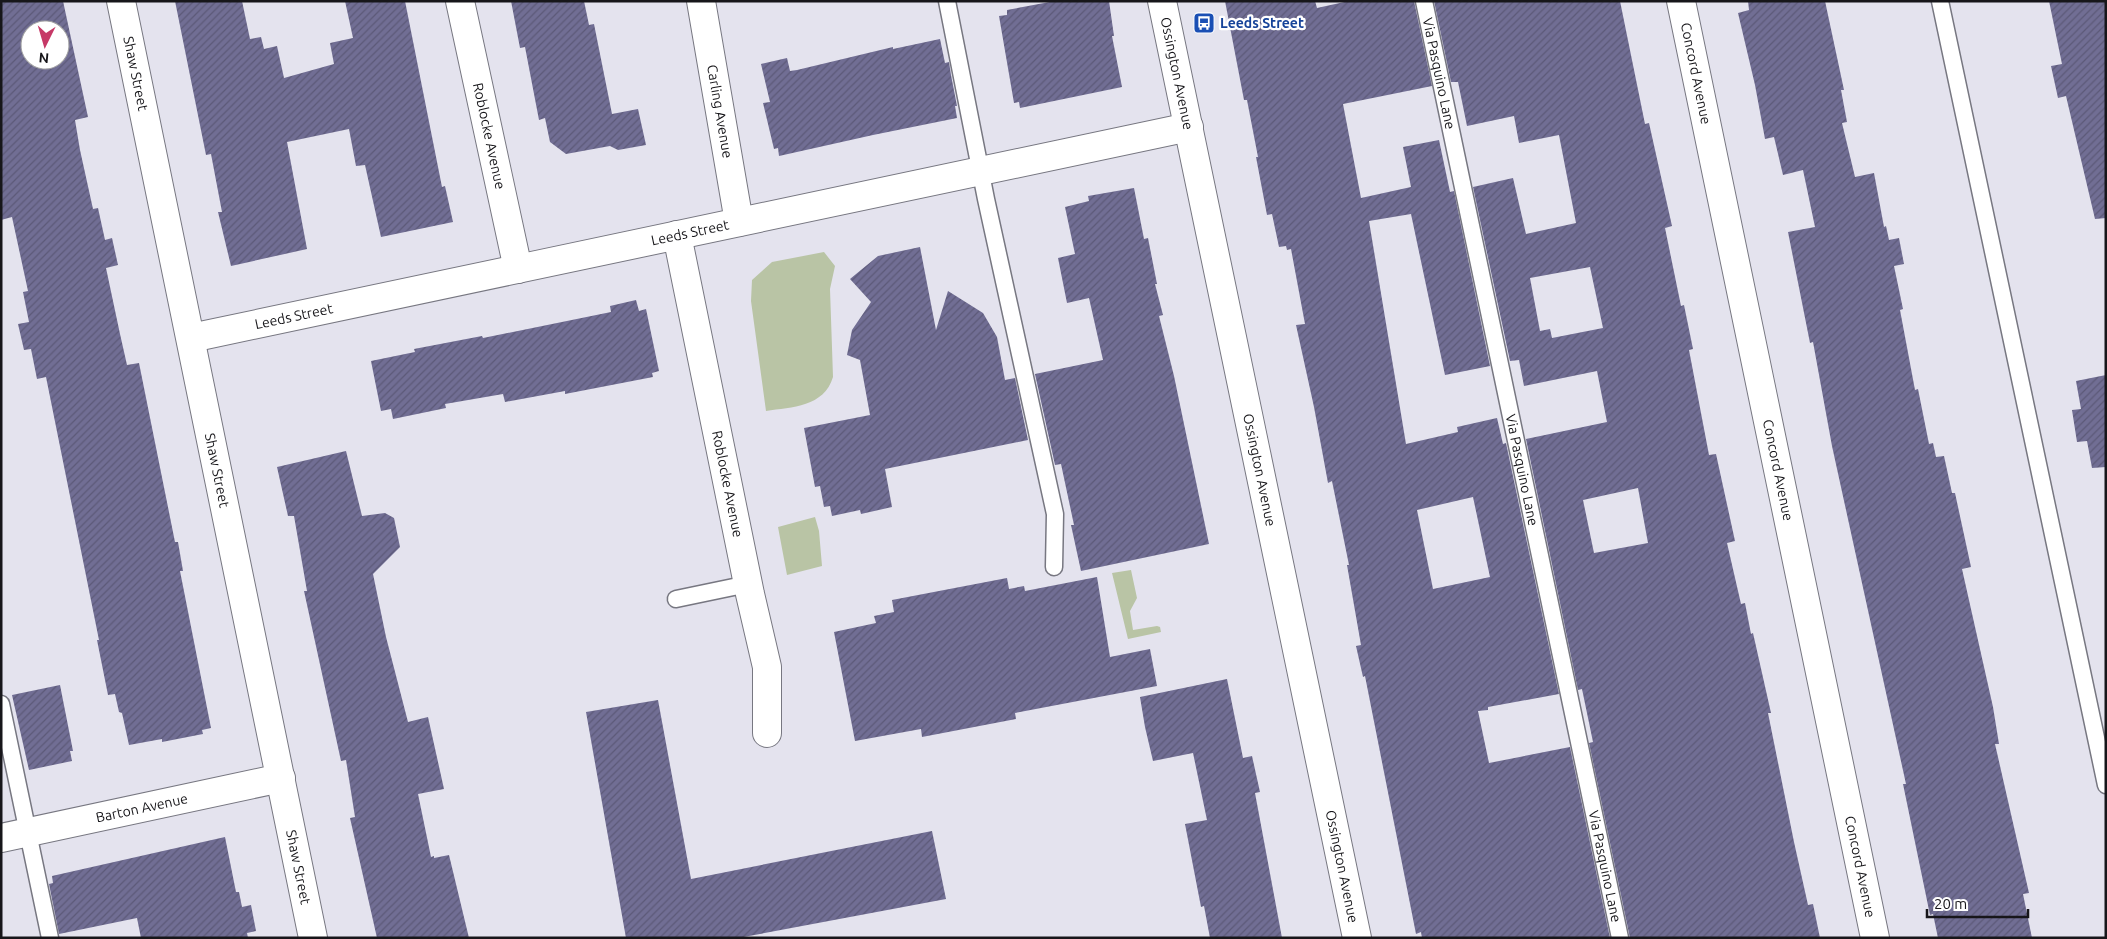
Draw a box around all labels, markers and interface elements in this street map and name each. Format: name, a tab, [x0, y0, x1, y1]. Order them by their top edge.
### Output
bus stop icon: Leeds Street	[1192, 11, 1216, 35]
place label: Leeds Street	[1220, 15, 1304, 31]
street label: Ossington Avenue	[1158, 16, 1197, 131]
street label: Via Pasquino Lane	[1420, 16, 1459, 131]
north arrow	[20, 20, 70, 70]
street label: Concord Avenue	[1678, 21, 1714, 126]
street label: Shaw Street	[120, 35, 151, 113]
text: N	[38, 50, 50, 66]
street label: Carling Avenue	[704, 63, 736, 159]
street label: Roblocke Avenue	[470, 81, 508, 191]
street label: Leeds Street	[650, 216, 731, 249]
street label: Leeds Street	[253, 300, 335, 332]
street label: Ossington Avenue	[1240, 412, 1279, 528]
street label: Via Pasquino Lane	[1503, 413, 1542, 527]
street label: Concord Avenue	[1760, 418, 1796, 522]
street label: Roblocke Avenue	[709, 429, 746, 539]
street label: Shaw Street	[202, 432, 233, 509]
street label: Barton Avenue	[94, 790, 189, 825]
street label: Ossington Avenue	[1323, 809, 1362, 924]
street label: Via Pasquino Lane	[1586, 809, 1624, 924]
street label: Concord Avenue	[1842, 814, 1879, 919]
street label: Shaw Street	[283, 828, 314, 906]
scale bar	[1927, 886, 2028, 918]
text: 20 m	[1934, 895, 1967, 912]

